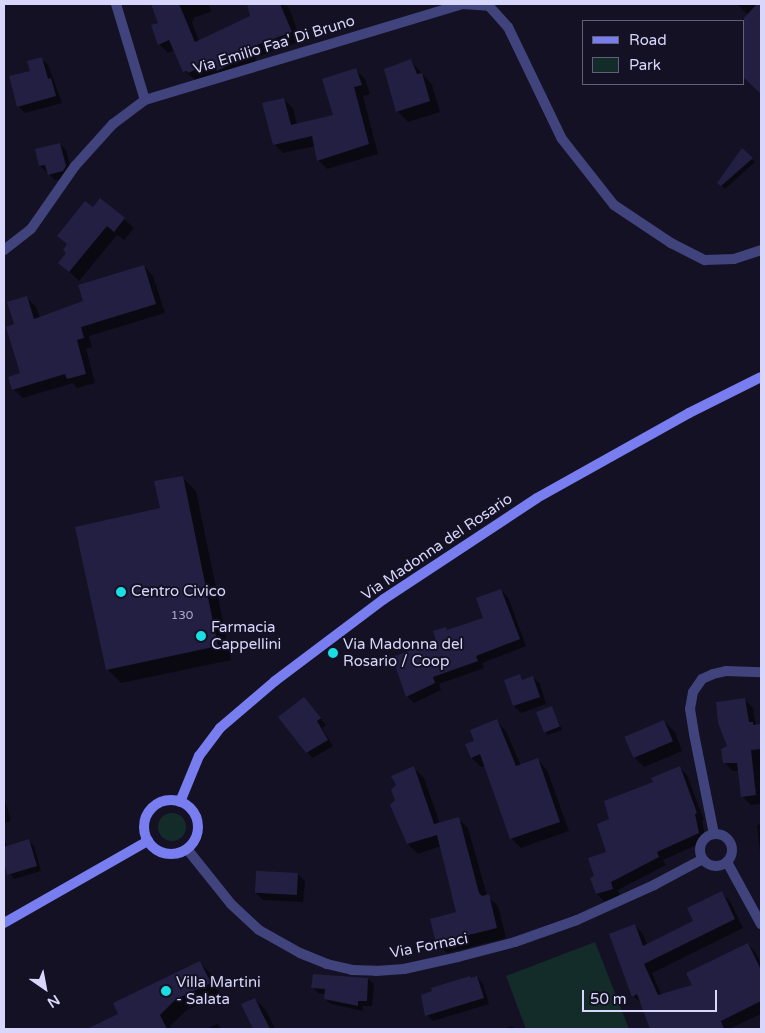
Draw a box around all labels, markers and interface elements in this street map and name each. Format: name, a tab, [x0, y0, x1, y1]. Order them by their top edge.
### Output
street label: Via Emilio Faa' Di Bruno	[191, 12, 357, 78]
legend	[582, 20, 745, 85]
text: Road	[629, 31, 667, 49]
text: Park	[629, 56, 661, 74]
street label: Via Madonna del Rosario	[358, 490, 516, 604]
place label: Centro Civico	[131, 583, 226, 601]
marker: Centro Civico	[115, 586, 127, 598]
house number: 130	[171, 609, 193, 623]
place label: Farmacia Cappellini	[211, 618, 281, 653]
marker: Farmacia Cappellini	[195, 630, 207, 642]
place label: Via Madonna del Rosario / Coop	[343, 635, 463, 670]
marker: Via Madonna del Rosario / Coop	[327, 647, 339, 659]
street label: Via Fornaci	[389, 930, 469, 962]
north arrow	[20, 963, 70, 1013]
place label: Villa Martini - Salata	[176, 973, 261, 1008]
scale bar	[585, 980, 720, 1012]
marker: Villa Martini - Salata	[160, 985, 172, 997]
text: 50 m	[590, 990, 627, 1008]
text: N	[44, 991, 63, 1011]

